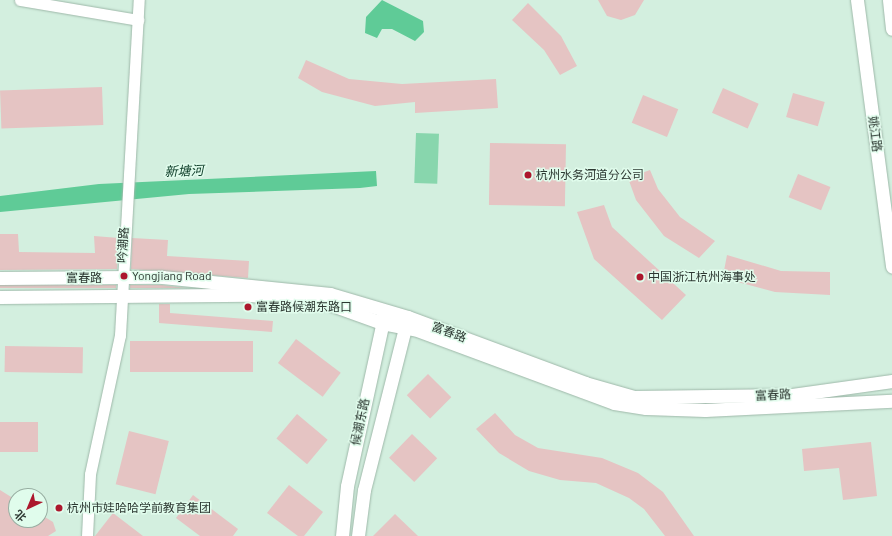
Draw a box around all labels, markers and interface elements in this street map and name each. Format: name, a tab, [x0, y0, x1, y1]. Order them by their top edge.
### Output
street label: 姚江路	[866, 115, 884, 153]
water label: 新塘河	[164, 163, 204, 179]
place label: 杭州水务河道分公司	[536, 168, 644, 182]
marker: 杭州水务河道分公司	[523, 170, 533, 180]
street label: 吟潮路	[115, 227, 131, 263]
place label: Yongjiang Road	[132, 269, 211, 283]
place label: 中国浙江杭州海事处	[648, 270, 756, 284]
street label: 富春路	[66, 271, 102, 285]
marker: Yongjiang Road	[119, 271, 129, 281]
marker: 中国浙江杭州海事处	[635, 272, 645, 282]
place label: 富春路候潮东路口	[256, 300, 352, 314]
marker: 富春路候潮东路口	[243, 302, 253, 312]
street label: 富春路	[430, 319, 468, 345]
street label: 富春路	[755, 387, 791, 403]
street label: 候潮东路	[348, 397, 372, 447]
north arrow	[8, 488, 48, 528]
place label: 杭州市娃哈哈学前教育集团	[67, 501, 211, 515]
marker: 杭州市娃哈哈学前教育集团	[54, 503, 64, 513]
text: 北	[12, 508, 28, 525]

